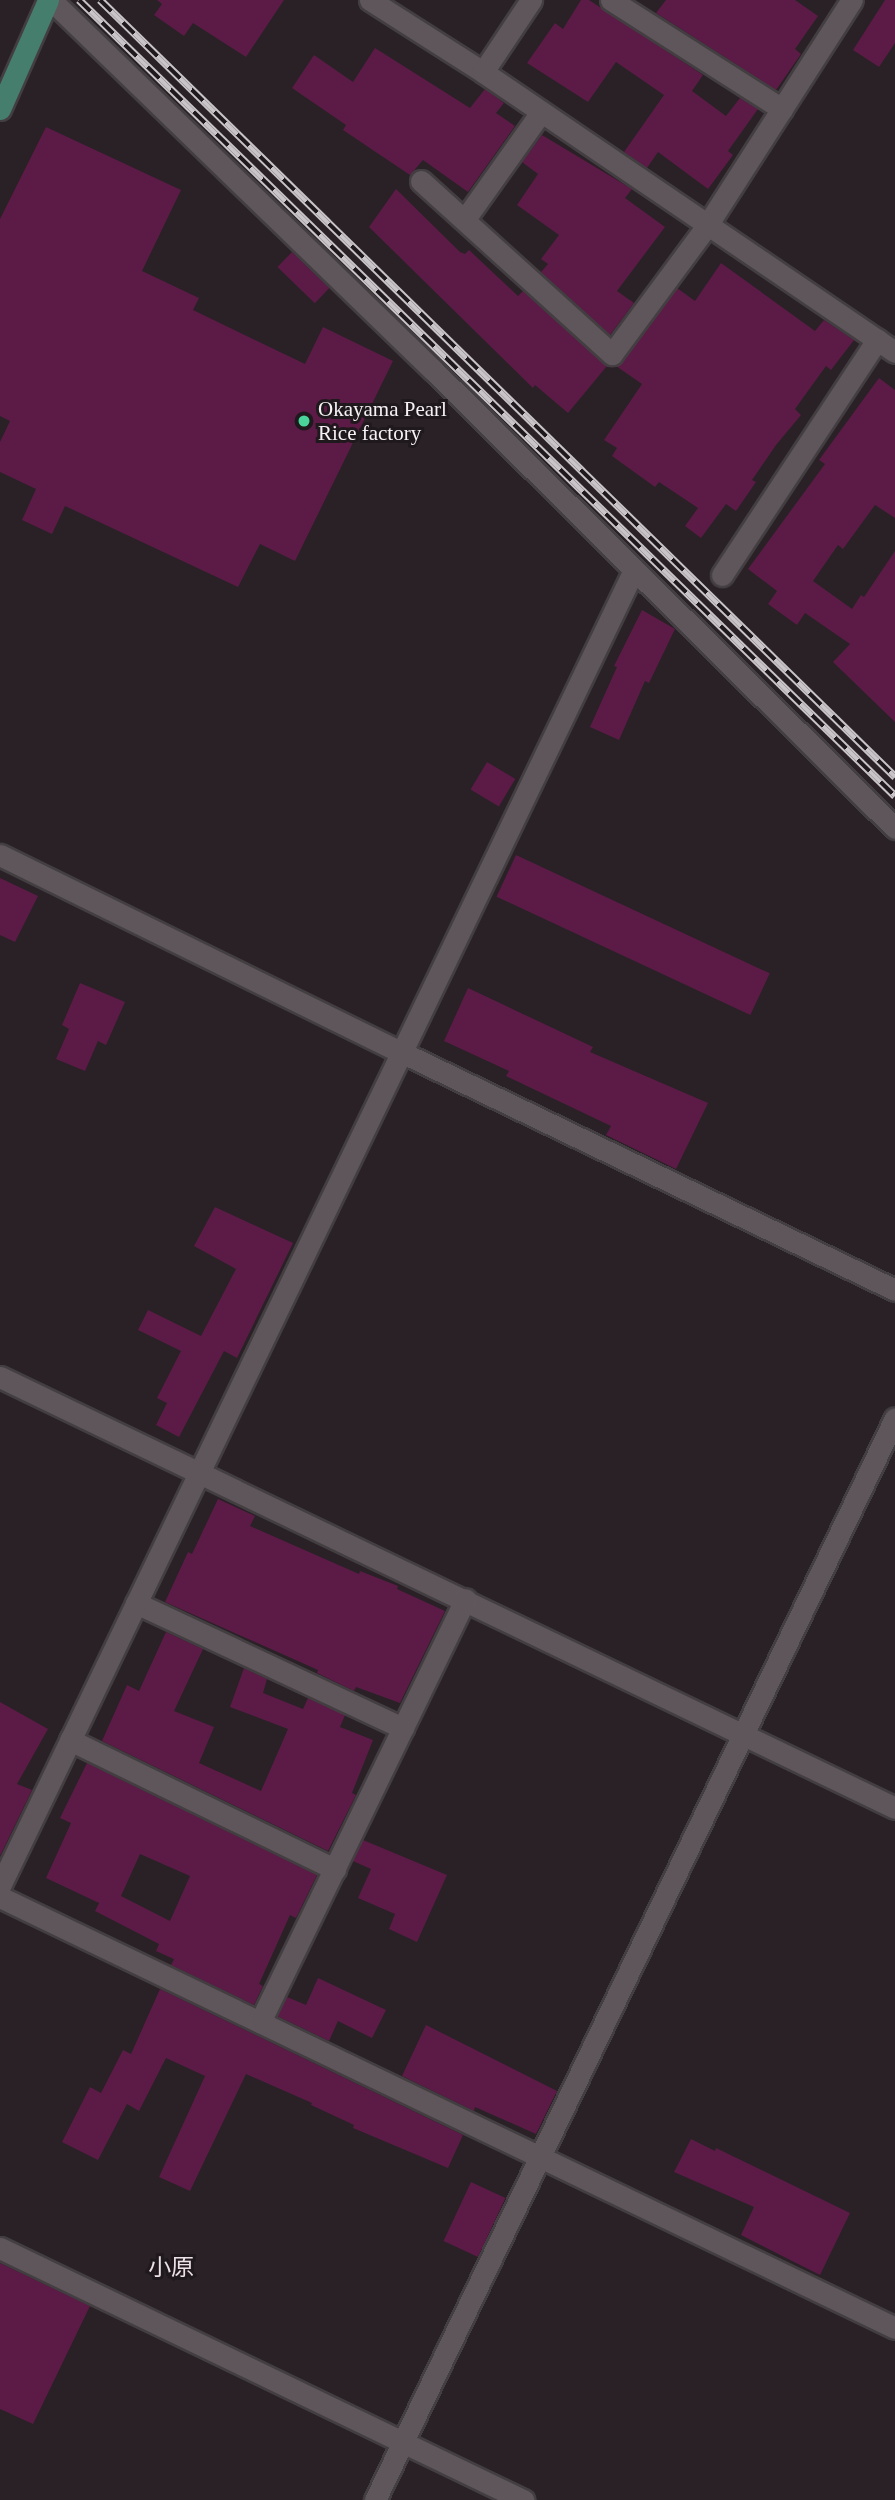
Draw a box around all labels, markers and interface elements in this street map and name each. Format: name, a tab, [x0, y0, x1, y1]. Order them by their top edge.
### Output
place label: Okayama Pearl Rice factory	[318, 396, 447, 446]
marker: Okayama Pearl Rice factory	[296, 413, 312, 429]
district label: 小原	[148, 2254, 194, 2282]

